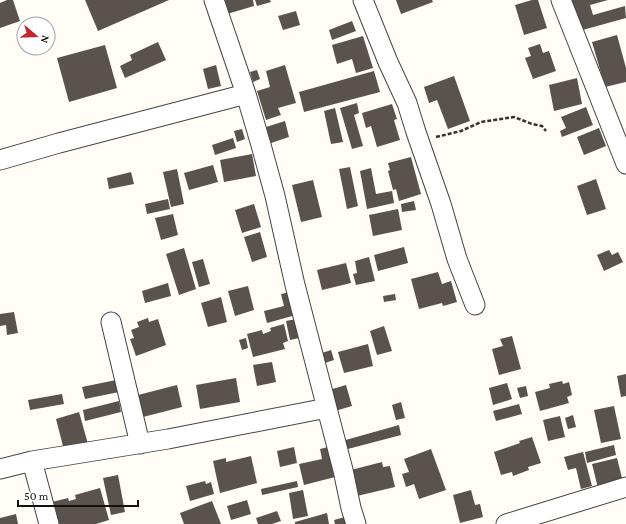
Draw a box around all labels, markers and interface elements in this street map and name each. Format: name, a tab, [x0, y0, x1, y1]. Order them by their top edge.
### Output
north arrow	[16, 16, 56, 56]
text: N	[38, 34, 52, 45]
scale bar	[18, 482, 138, 508]
text: 50 m	[24, 489, 49, 503]

